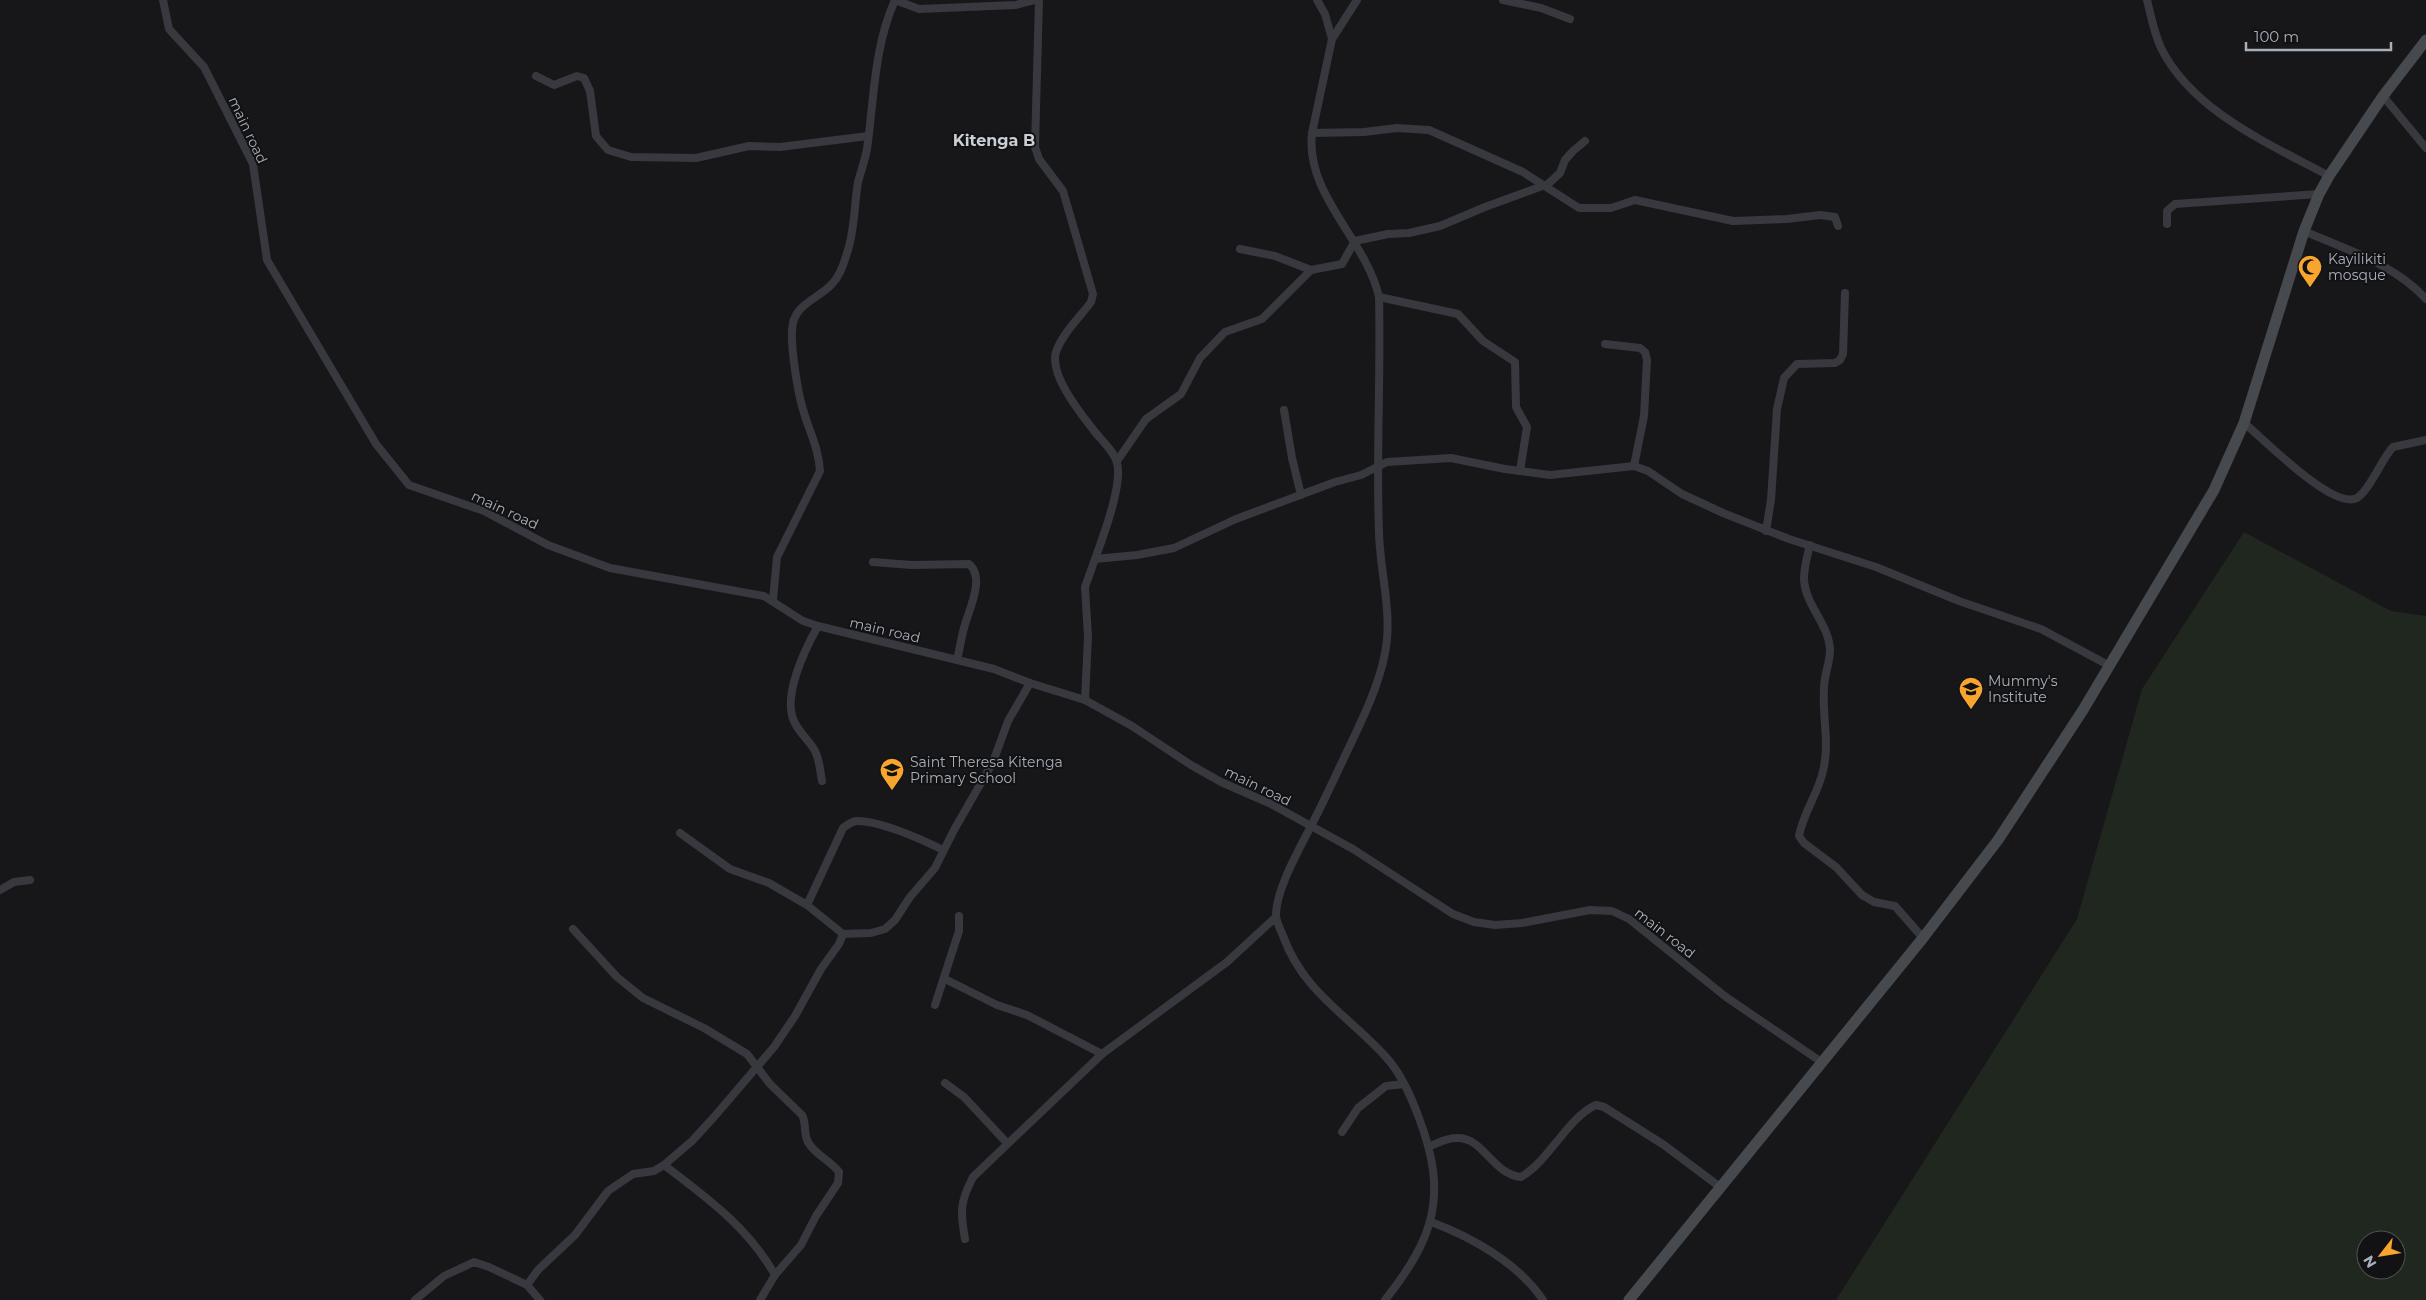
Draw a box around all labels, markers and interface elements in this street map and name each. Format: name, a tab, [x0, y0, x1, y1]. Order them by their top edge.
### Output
scale bar	[2246, 20, 2391, 52]
text: 100 m	[2254, 27, 2299, 46]
street label: main road	[225, 94, 271, 166]
district label: Kitenga B	[953, 131, 1035, 150]
place label: Kayilikiti mosque	[2328, 250, 2386, 284]
mosque icon: Kayilikiti mosque	[2297, 254, 2323, 288]
street label: main road	[469, 487, 541, 533]
street label: main road	[848, 613, 922, 647]
place label: Mummy's Institute	[1988, 672, 2058, 706]
school or university icon: Mummy's Institute	[1958, 676, 1984, 710]
place label: Saint Theresa Kitenga Primary School	[910, 753, 1063, 787]
school or university icon: Saint Theresa Kitenga Primary School	[879, 757, 905, 791]
street label: main road	[1222, 762, 1294, 810]
street label: main road	[1631, 904, 1699, 962]
north arrow	[2356, 1230, 2406, 1280]
text: N	[2359, 1252, 2380, 1271]

